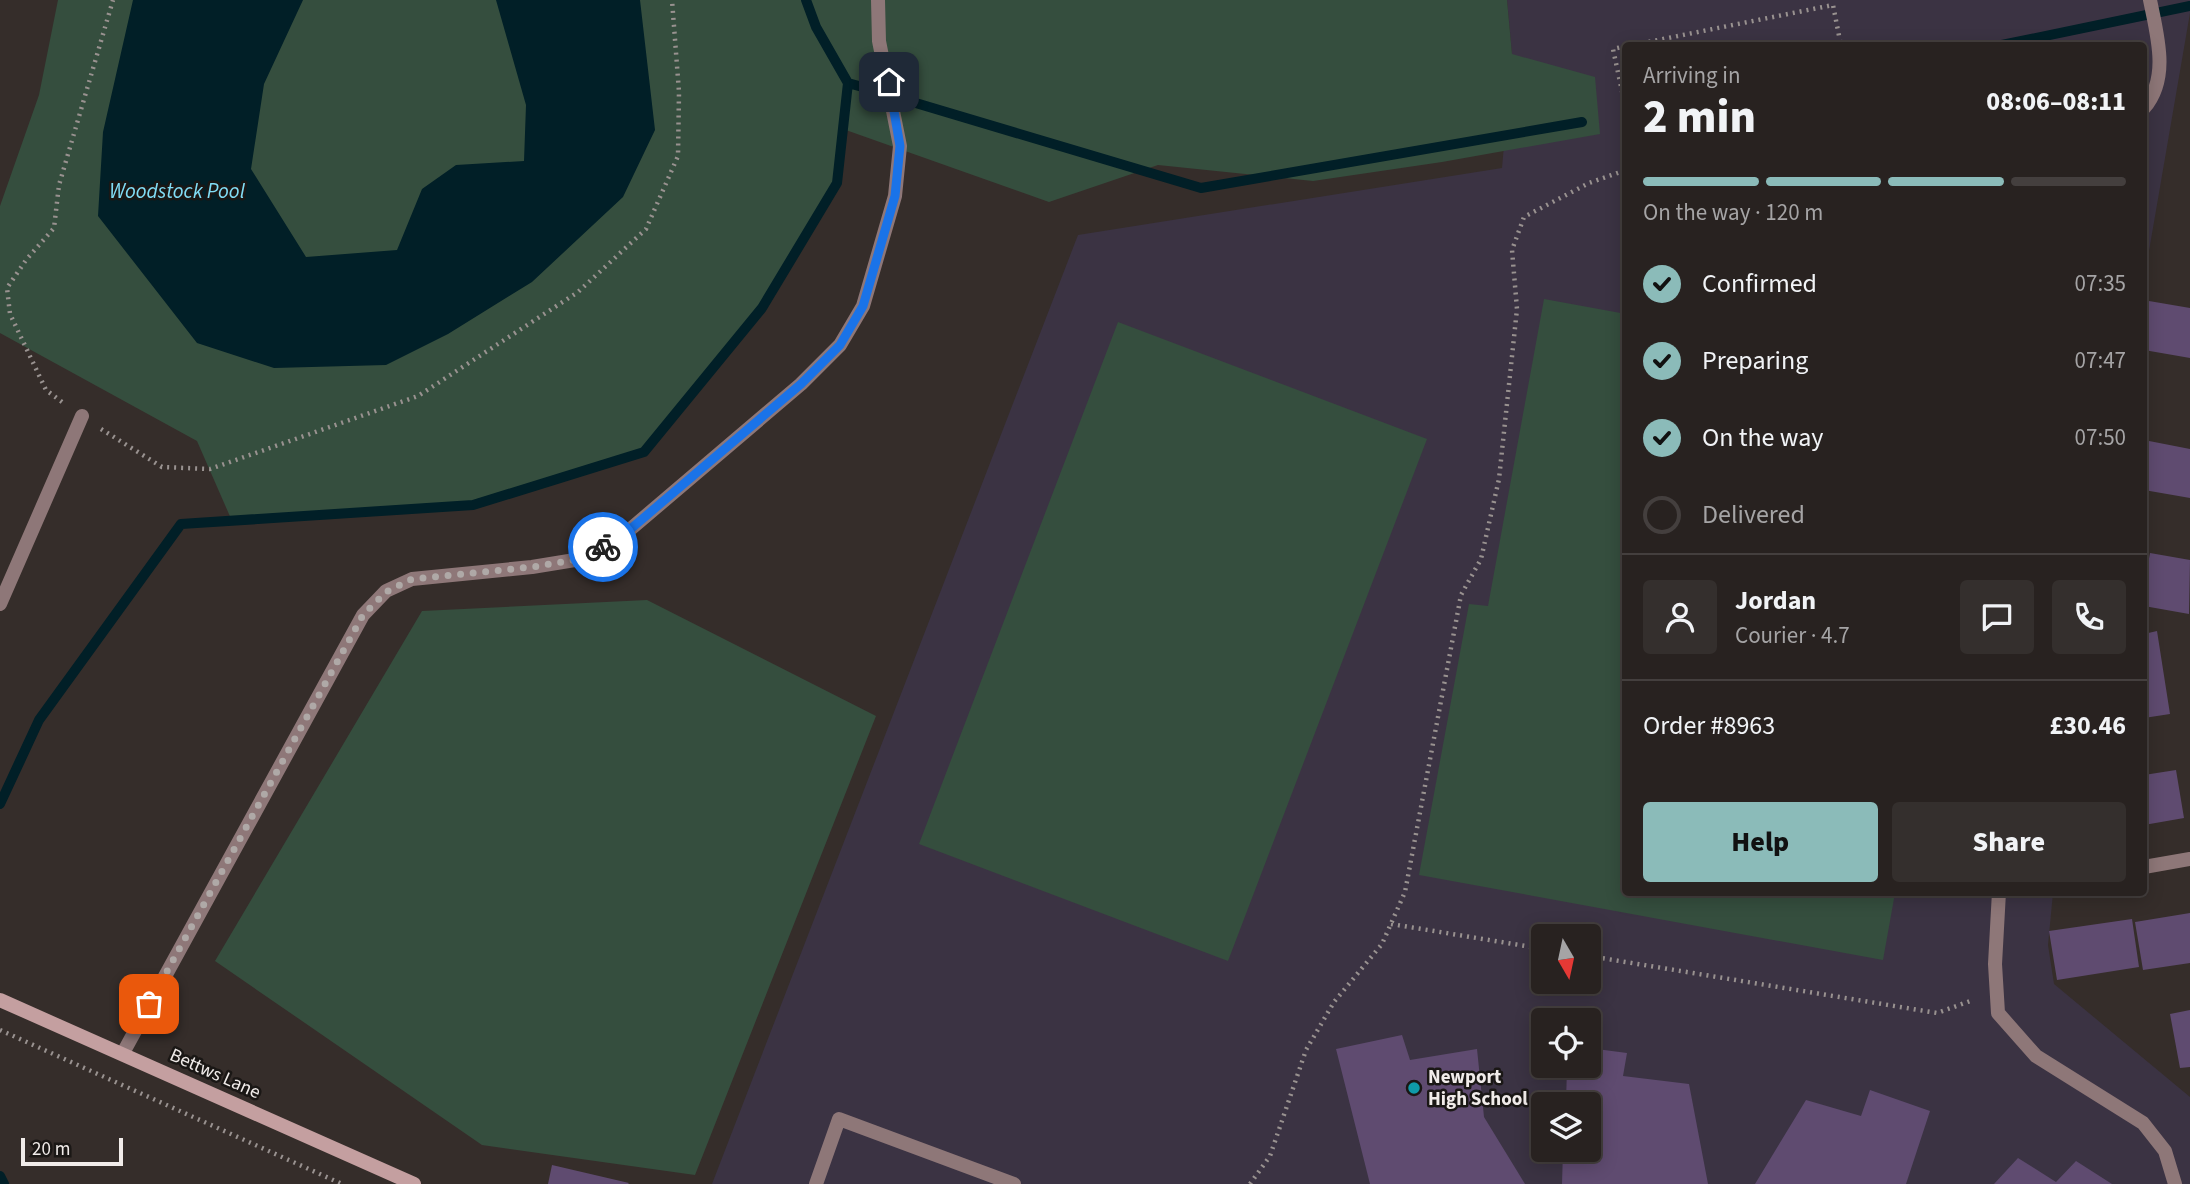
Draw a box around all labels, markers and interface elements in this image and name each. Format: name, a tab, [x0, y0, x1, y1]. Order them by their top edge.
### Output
pin	[859, 52, 919, 112]
text: Arriving in	[1643, 59, 1741, 92]
icon: home	[870, 63, 908, 101]
text: 08:06–08:11	[1986, 83, 2126, 120]
text: 2 min	[1643, 85, 1756, 150]
water label: Woodstock Pool	[109, 176, 246, 206]
text: On the way · 120 m	[1643, 196, 1823, 229]
icon: check	[1643, 265, 1681, 303]
text: Confirmed	[1702, 265, 1817, 302]
text: 07:35	[2075, 267, 2126, 300]
icon: check	[1643, 342, 1681, 380]
text: Preparing	[1702, 342, 1808, 379]
text: 07:47	[2075, 344, 2126, 377]
icon: check	[1643, 419, 1681, 457]
text: On the way	[1702, 419, 1823, 456]
text: 07:50	[2075, 421, 2126, 454]
text: Delivered	[1702, 496, 1805, 533]
courier	[568, 512, 638, 582]
icon: bike	[584, 528, 622, 566]
button: person	[1643, 580, 1717, 654]
button: chat	[1960, 580, 2034, 654]
button: phone	[2052, 580, 2126, 654]
text: Jordan	[1735, 582, 1816, 619]
text: Courier · 4.7	[1735, 619, 1850, 652]
text: Order #8963	[1643, 707, 1775, 744]
text: £30.46	[2050, 707, 2126, 744]
button: Help	[1643, 802, 1878, 882]
button: Share	[1892, 802, 2126, 882]
north arrow	[1531, 924, 1601, 994]
map controls	[1531, 924, 1601, 1162]
pin	[119, 974, 179, 1034]
icon: bag	[130, 985, 168, 1023]
button: locate	[1531, 1008, 1601, 1078]
street label: Bettws Lane	[165, 1042, 265, 1106]
place label: Newport High School	[1428, 1064, 1528, 1113]
marker: Newport High School	[1406, 1080, 1422, 1096]
button: layers	[1531, 1092, 1601, 1162]
scale bar	[21, 1135, 122, 1167]
text: 20 m	[32, 1136, 70, 1163]

